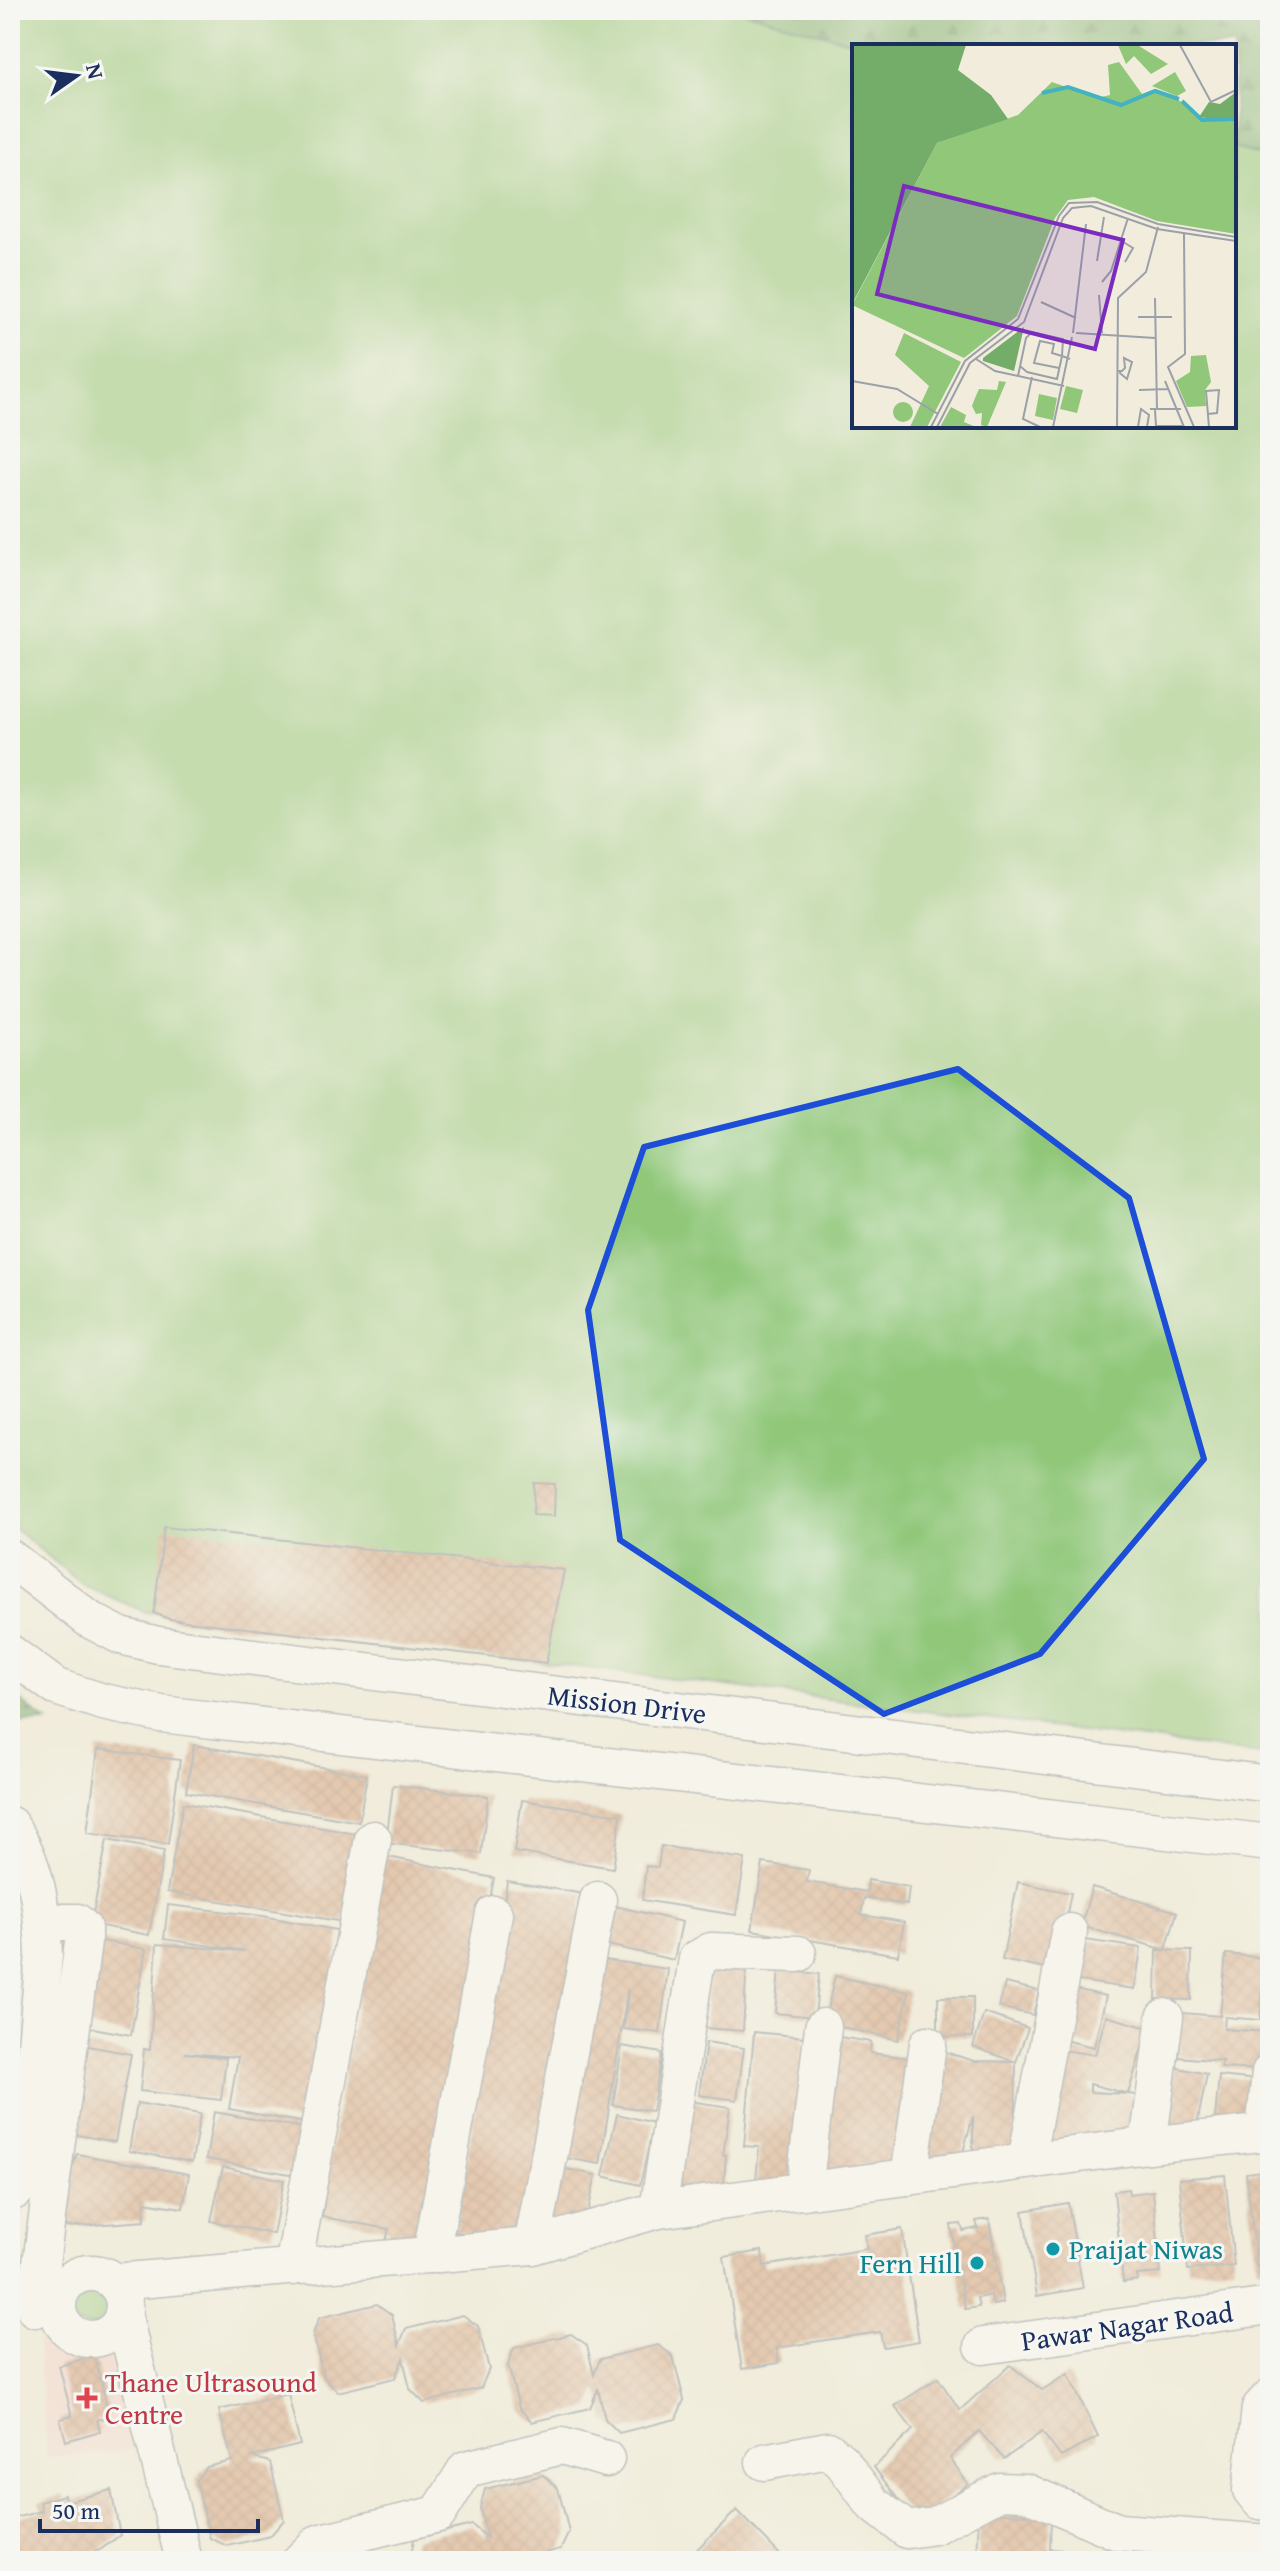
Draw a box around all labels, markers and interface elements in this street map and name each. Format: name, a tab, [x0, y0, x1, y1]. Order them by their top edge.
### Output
north arrow	[36, 36, 116, 116]
inset map	[852, 44, 1236, 428]
text: N	[78, 60, 113, 82]
street label: Mission Drive	[545, 1673, 709, 1734]
place label: Praijat Niwas	[1069, 2228, 1223, 2269]
marker: Praijat Niwas	[1044, 2240, 1062, 2258]
place label: Fern Hill	[860, 2242, 961, 2283]
marker: Fern Hill	[968, 2254, 986, 2272]
street label: Pawar Nagar Road	[1018, 2290, 1235, 2361]
place label: Thane Ultrasound Centre	[105, 2361, 317, 2434]
marker: Thane Ultrasound Centre	[76, 2387, 98, 2409]
scale bar	[40, 2483, 258, 2533]
text: 50 m	[52, 2493, 100, 2528]

